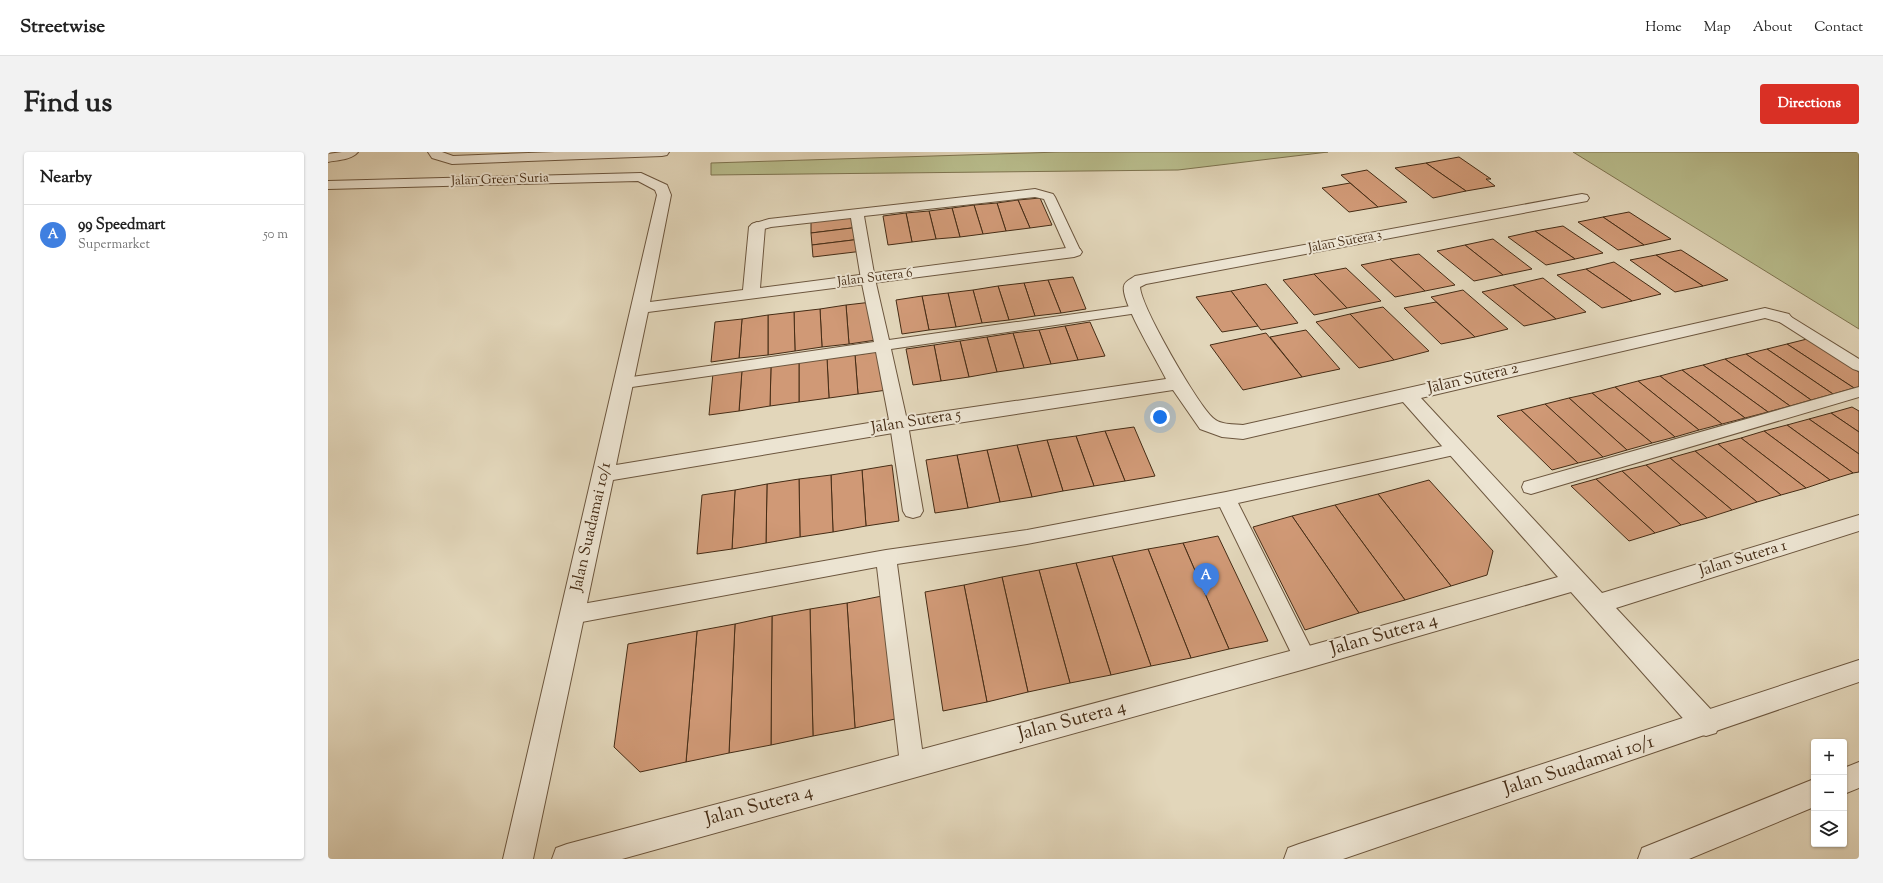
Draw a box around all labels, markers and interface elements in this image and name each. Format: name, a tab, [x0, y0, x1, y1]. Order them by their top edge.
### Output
text: Streetwise	[20, 14, 105, 41]
text: Home	[1645, 18, 1682, 38]
text: Map	[1704, 18, 1731, 38]
text: About	[1753, 18, 1792, 38]
text: Contact	[1814, 18, 1863, 38]
text: Find us	[24, 84, 112, 124]
button: Directions	[1760, 84, 1859, 124]
text: Nearby	[40, 166, 92, 190]
street label: Jalan Green Suria	[450, 169, 549, 191]
text: 99 Speedmart	[78, 215, 165, 236]
text: A	[48, 226, 58, 244]
text: 50 m	[263, 226, 288, 244]
street label: Jalan Sutera 3	[1306, 226, 1383, 258]
text: Supermarket	[78, 236, 150, 254]
street label: Jalan Sutera 6	[835, 264, 914, 292]
street label: Jalan Sutera 2	[1424, 357, 1521, 401]
street label: Jalan Sutera 5	[868, 403, 963, 441]
your location	[1150, 407, 1170, 427]
street label: Jalan Suadamai 10/1	[566, 460, 618, 595]
street label: Jalan Sutera 1	[1695, 535, 1790, 584]
pin: A	[1193, 563, 1219, 596]
street label: Jalan Sutera 4	[1326, 607, 1441, 664]
street label: Jalan Sutera 4	[1014, 694, 1129, 749]
street label: Jalan Suadamai 10/1	[1499, 729, 1658, 803]
map controls	[1811, 739, 1847, 847]
button: +	[1811, 739, 1847, 775]
button: −	[1811, 775, 1847, 811]
street label: Jalan Sutera 4	[701, 779, 816, 834]
button: layers	[1811, 811, 1847, 847]

